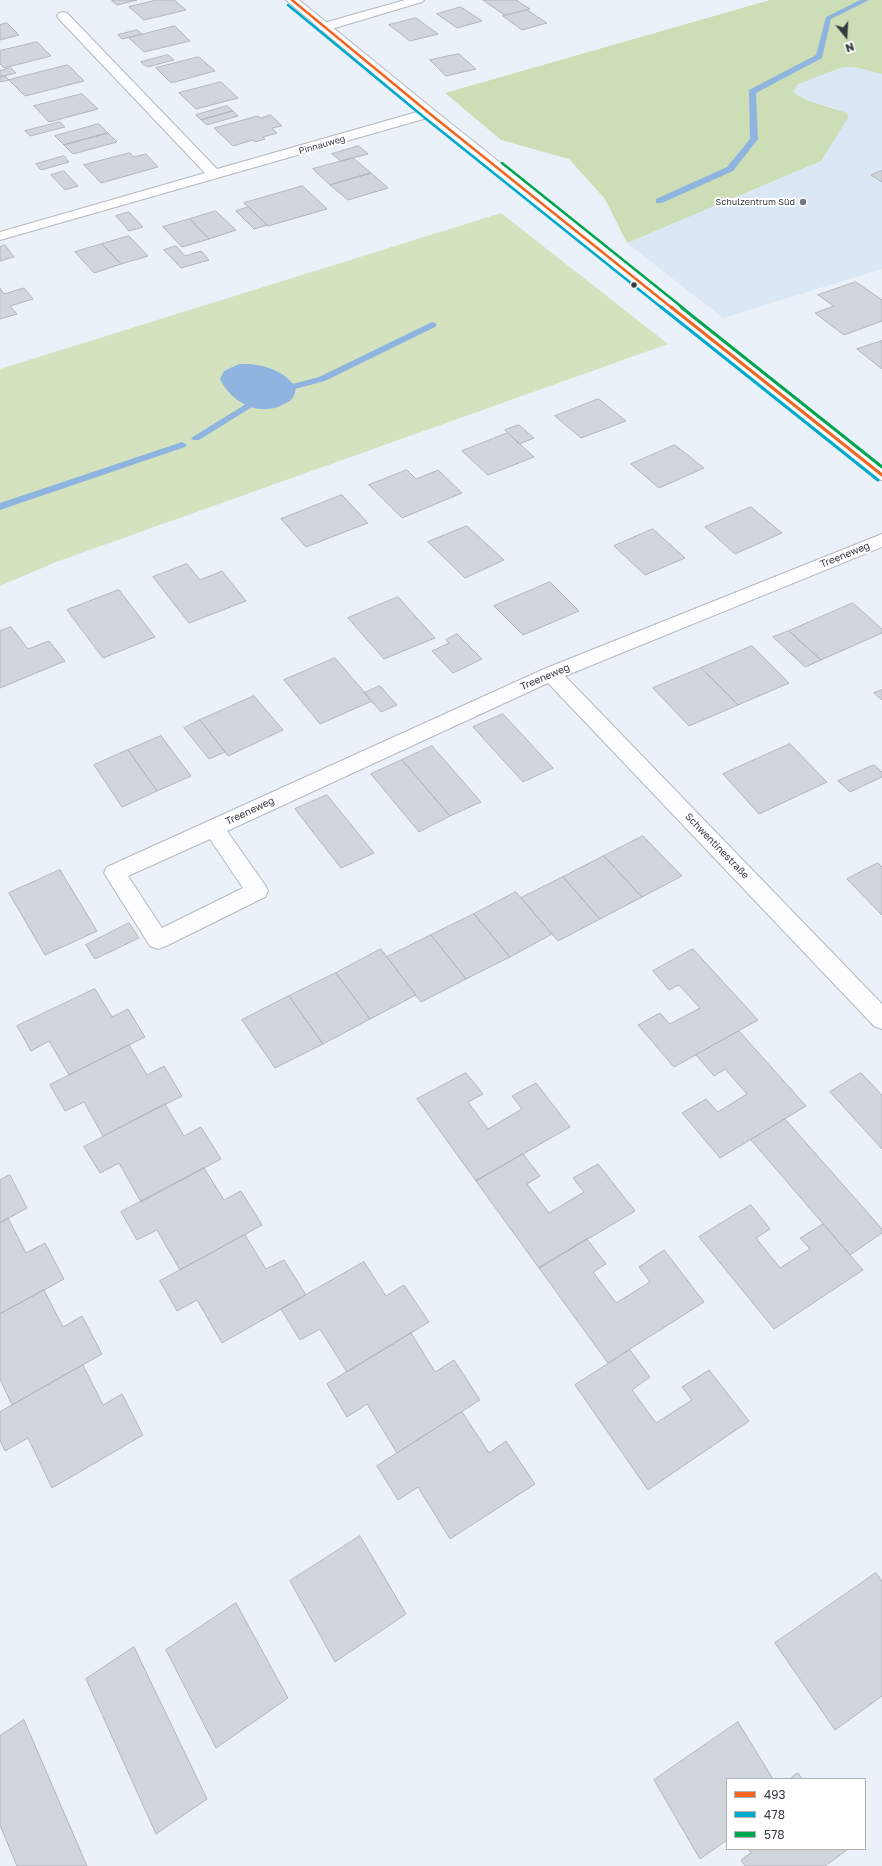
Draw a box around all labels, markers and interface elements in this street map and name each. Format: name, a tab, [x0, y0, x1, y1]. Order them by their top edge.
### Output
north arrow	[826, 16, 866, 56]
text: N	[844, 40, 856, 55]
street label: Pinnauweg	[298, 133, 346, 157]
place label: Schulzentrum Süd	[716, 197, 795, 207]
marker: Schulzentrum Süd	[798, 197, 808, 207]
unlabelled marker	[629, 280, 639, 290]
street label: Treeneweg	[818, 540, 872, 570]
street label: Treeneweg	[518, 661, 572, 693]
street label: Treeneweg	[224, 794, 276, 828]
street label: Schwentinestraße	[683, 811, 751, 881]
legend	[726, 1778, 866, 1850]
text: 493	[764, 1787, 786, 1802]
text: 478	[764, 1807, 785, 1822]
text: 578	[764, 1827, 785, 1842]

